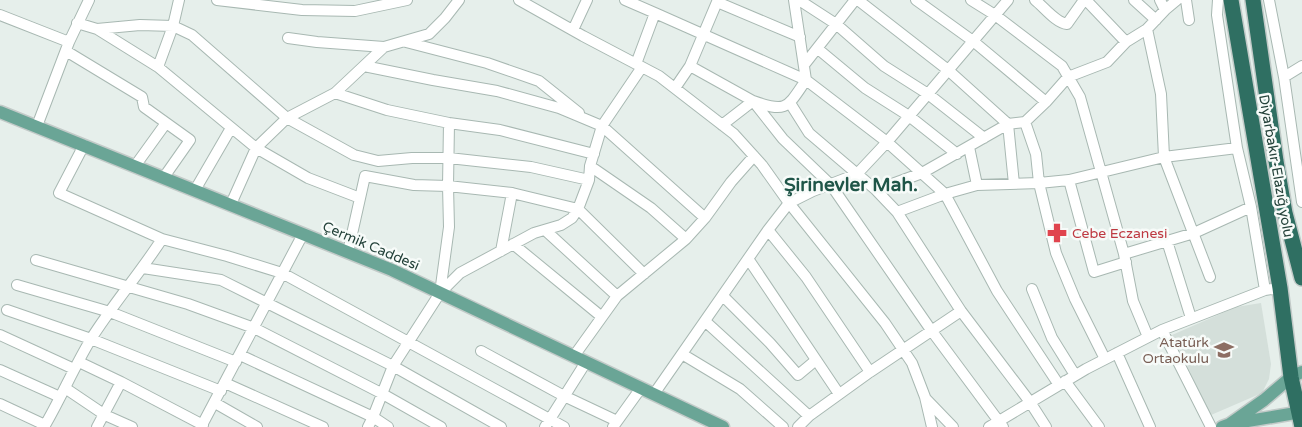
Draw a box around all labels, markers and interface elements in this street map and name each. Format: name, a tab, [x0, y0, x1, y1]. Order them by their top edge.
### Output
street label: Diyarbakır-Elazığ yolu	[1255, 93, 1297, 239]
district label: Şirinevler Mah.	[784, 174, 918, 197]
street label: Çermik Caddesi	[320, 218, 422, 274]
pharmacy icon: Cebe Eczanesi	[1046, 222, 1068, 244]
place label: Cebe Eczanesi	[1072, 225, 1168, 242]
place label: Atatürk Ortaokulu	[1143, 334, 1209, 367]
school or university icon: Atatürk Ortaokulu	[1213, 339, 1235, 361]

